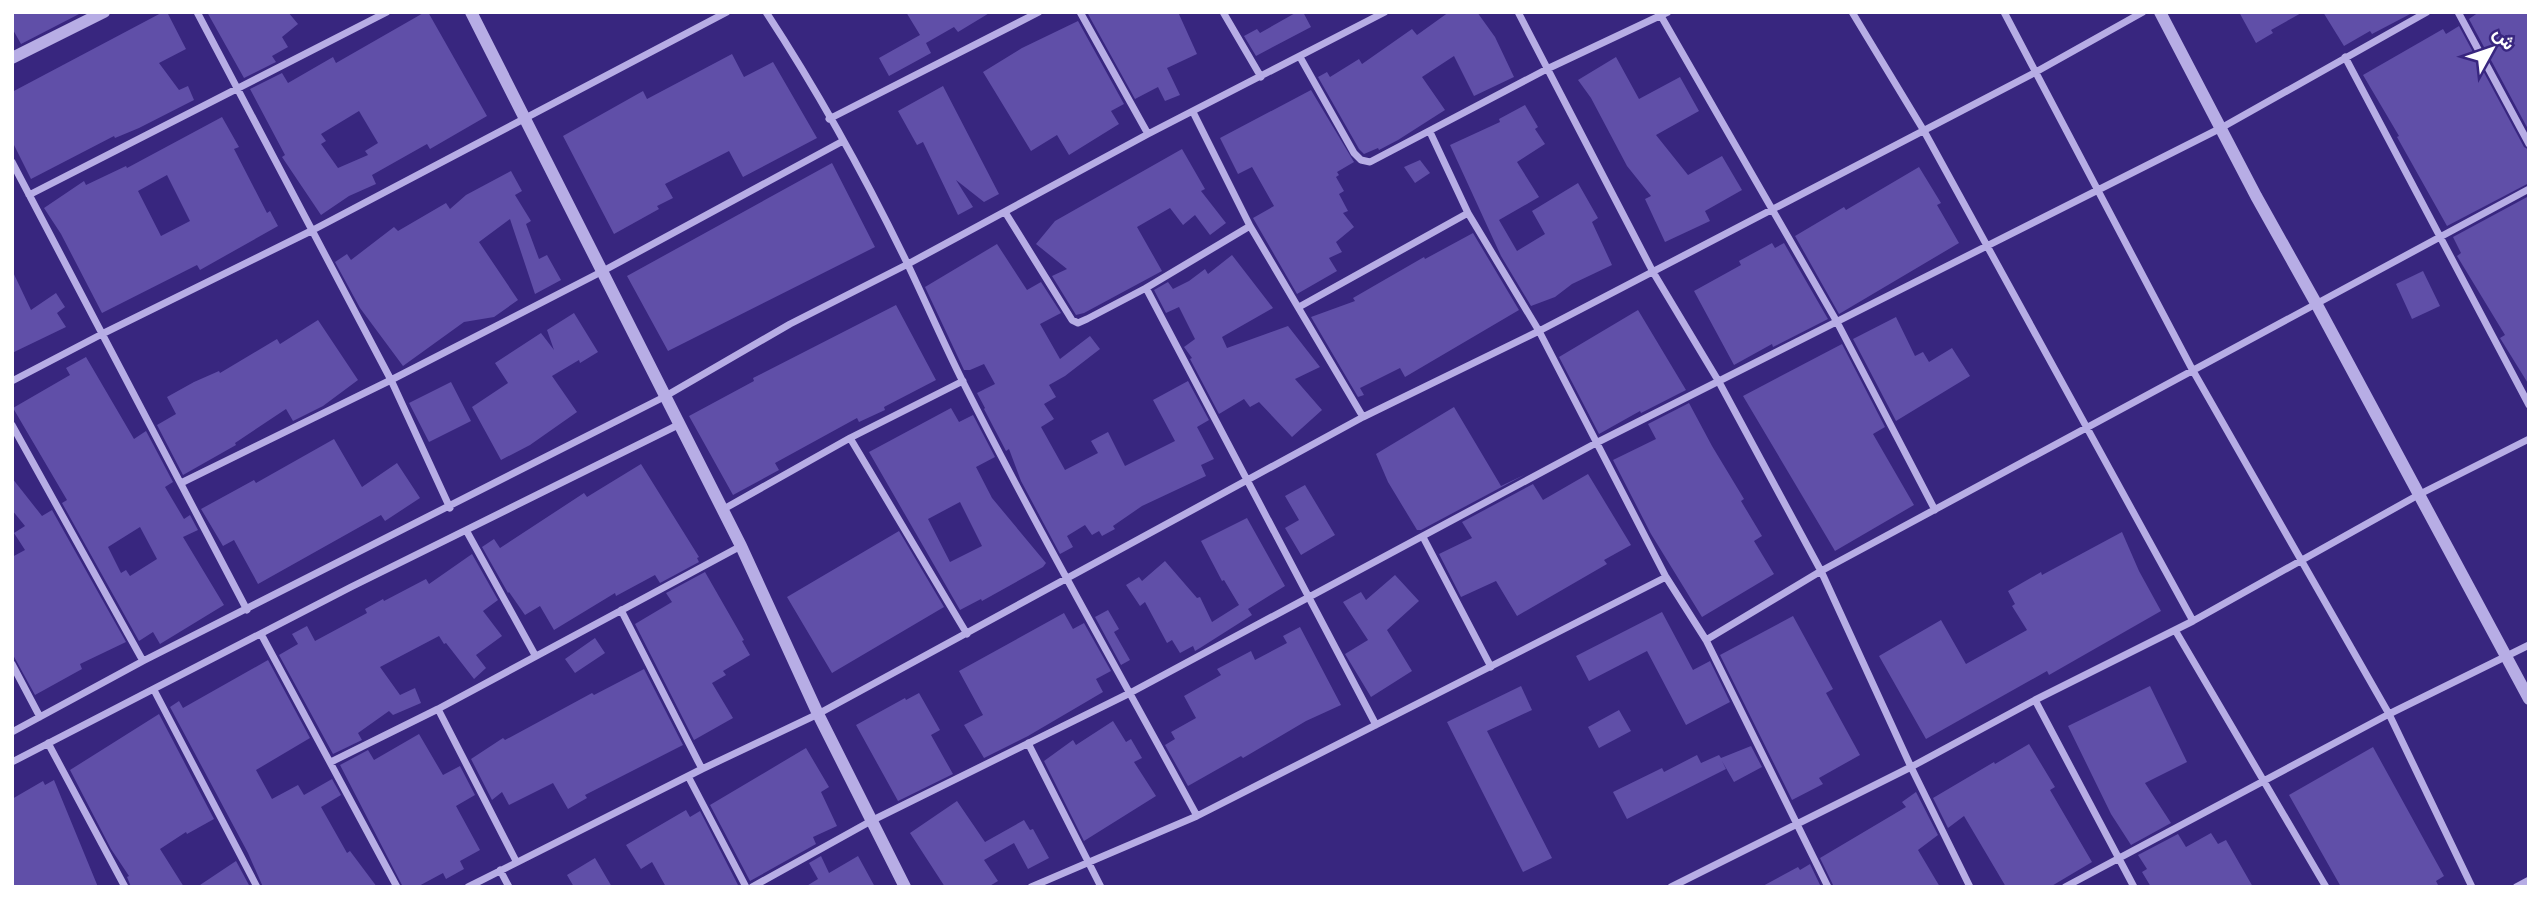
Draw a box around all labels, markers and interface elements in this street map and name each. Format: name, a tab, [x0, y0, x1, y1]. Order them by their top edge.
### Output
north arrow	[2457, 14, 2527, 84]
text: ش	[2488, 22, 2521, 55]

